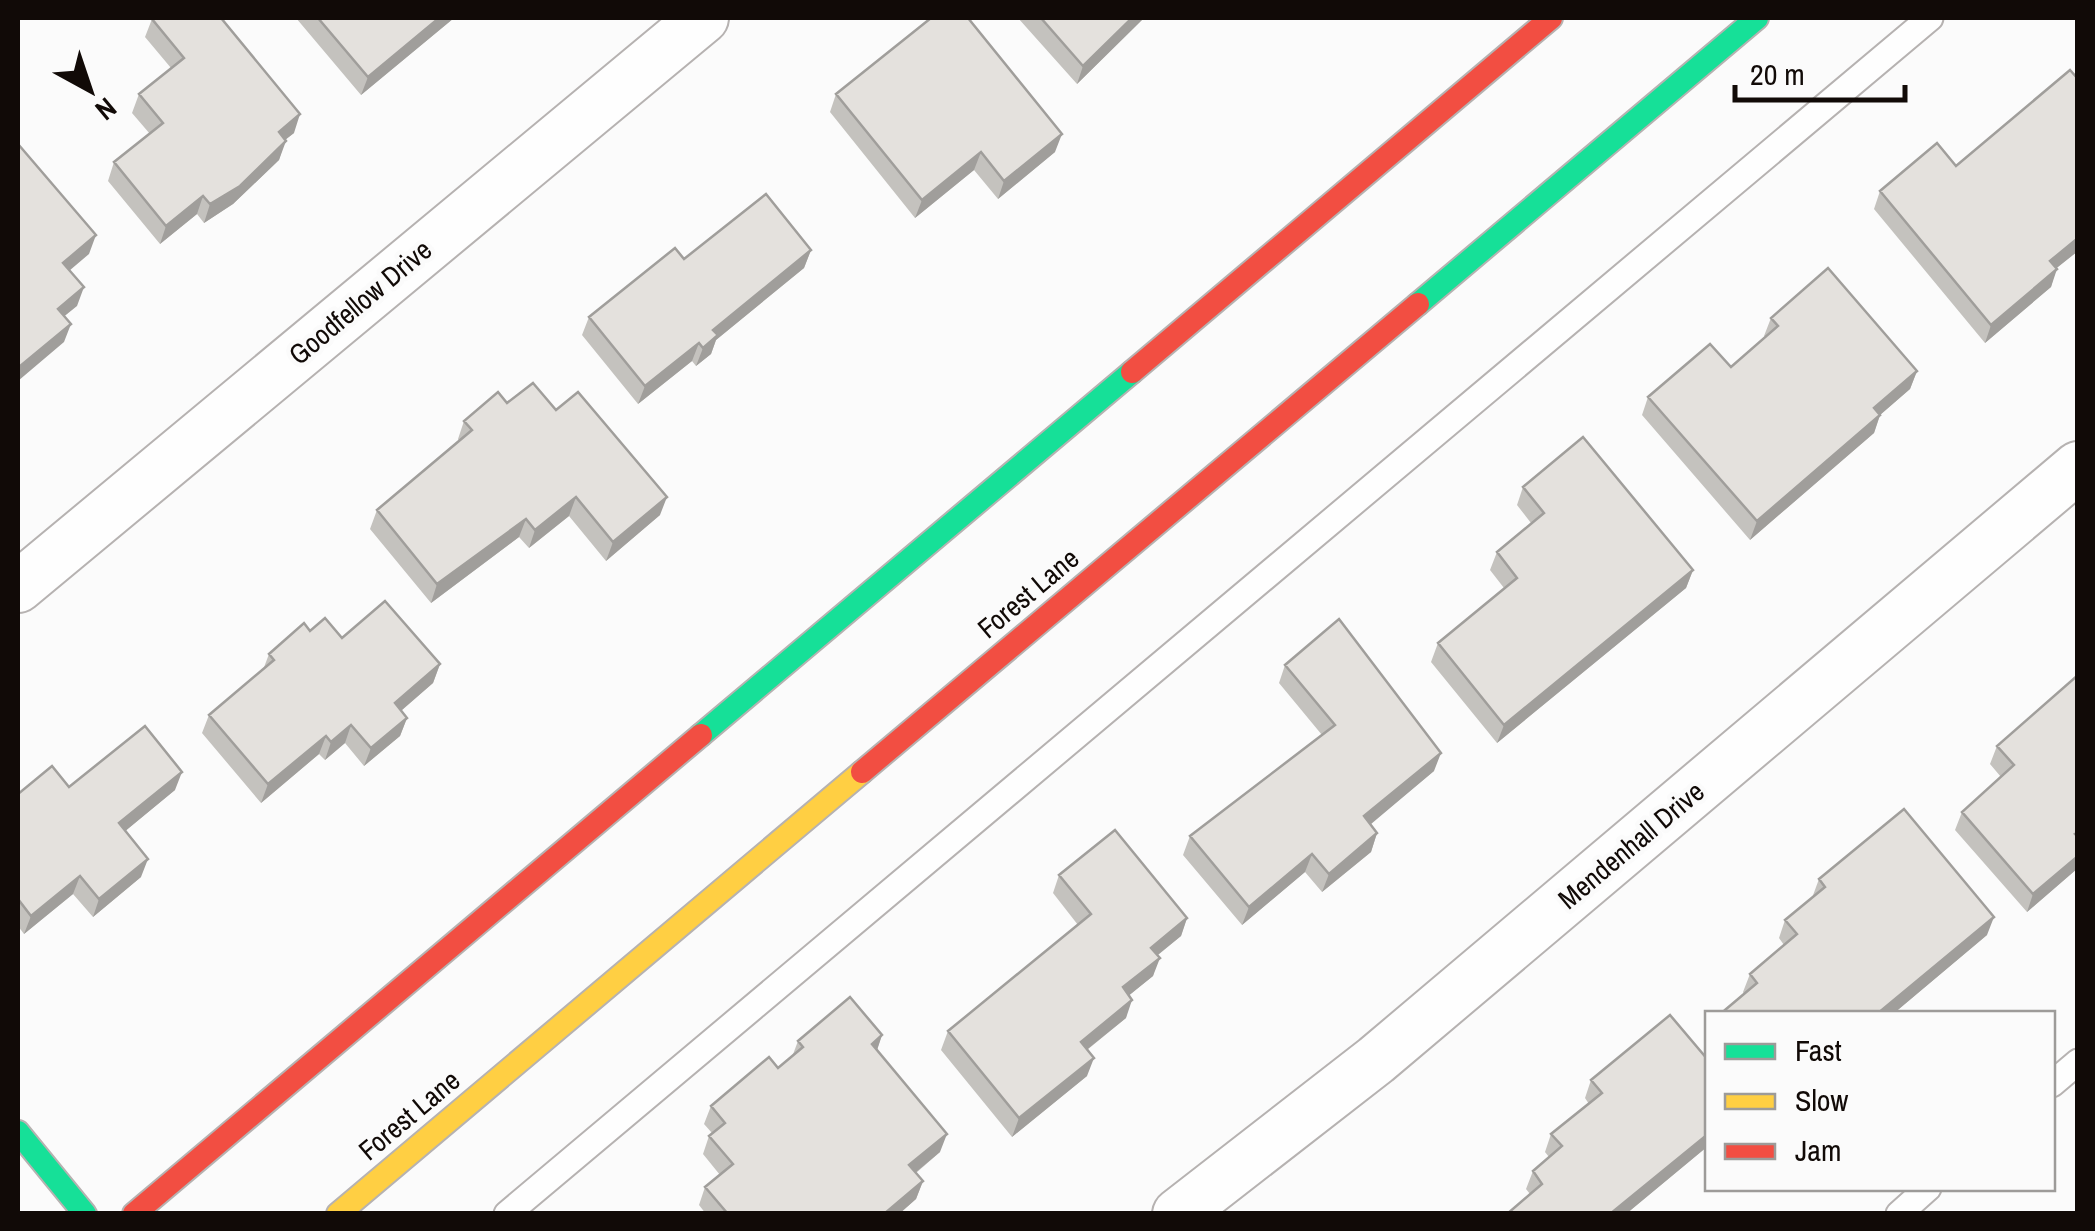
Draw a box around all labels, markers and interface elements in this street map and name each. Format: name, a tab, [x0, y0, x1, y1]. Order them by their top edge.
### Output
north arrow	[40, 40, 140, 140]
scale bar	[1735, 40, 1905, 102]
text: 20 m	[1750, 54, 1805, 94]
text: N	[88, 89, 125, 129]
street label: Goodfellow Drive	[280, 231, 440, 373]
street label: Forest Lane	[969, 539, 1087, 647]
street label: Mendenhall Drive	[1550, 773, 1712, 917]
legend	[1705, 1011, 2055, 1191]
text: Fast	[1795, 1030, 1842, 1070]
street label: Forest Lane	[350, 1061, 468, 1169]
text: Slow	[1795, 1080, 1849, 1120]
text: Jam	[1795, 1130, 1841, 1170]

